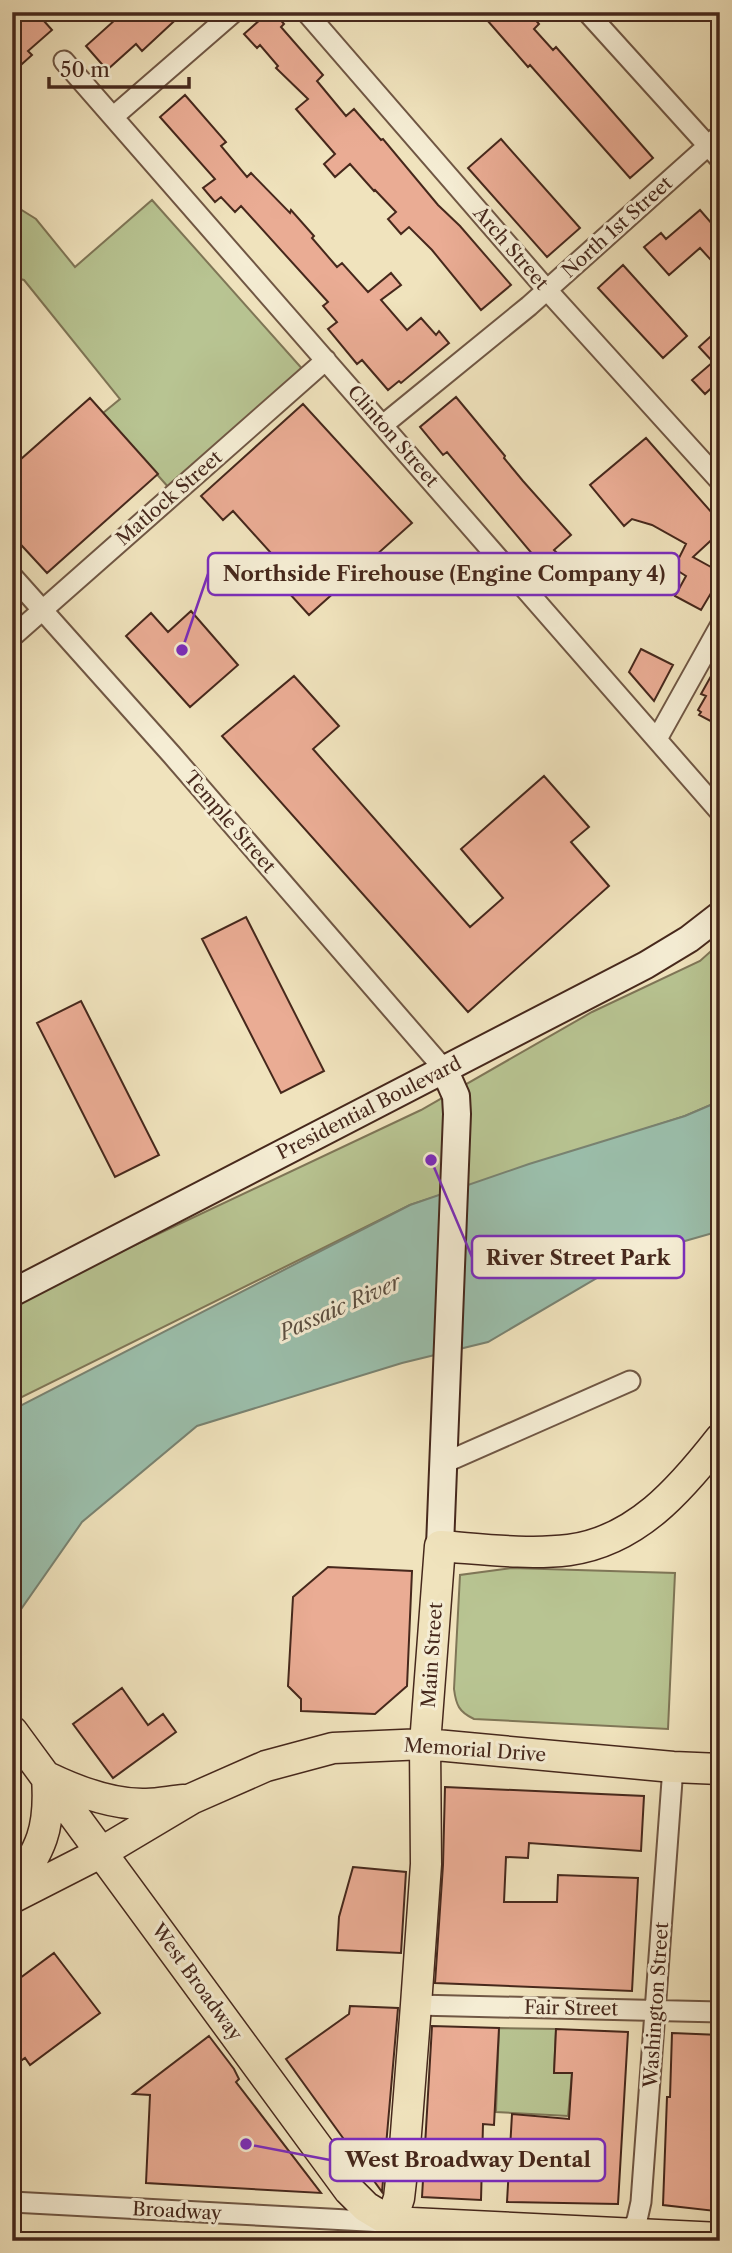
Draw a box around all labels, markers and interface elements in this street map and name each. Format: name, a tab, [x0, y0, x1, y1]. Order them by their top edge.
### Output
scale bar	[49, 46, 189, 90]
text: 50 m	[60, 57, 110, 82]
street label: North 1st Street	[557, 171, 677, 282]
street label: Arch Street	[468, 201, 554, 294]
street label: Clinton Street	[343, 380, 444, 492]
street label: Matlock Street	[111, 446, 227, 550]
callout: Northside Firehouse (Engine Company 4)	[208, 553, 679, 595]
text: Northside Firehouse (Engine Company 4)	[223, 561, 665, 586]
street label: Temple Street	[179, 766, 281, 878]
street label: Presidential Boulevard	[273, 1051, 465, 1165]
callout: River Street Park	[472, 1236, 684, 1278]
text: River Street Park	[486, 1245, 671, 1270]
water label: Passaic River	[273, 1269, 406, 1346]
street label: Main Street	[417, 1601, 447, 1709]
street label: Memorial Drive	[403, 1734, 547, 1766]
street label: West Broadway	[146, 1918, 247, 2045]
street label: Washington Street	[639, 1921, 673, 2090]
street label: Fair Street	[524, 1996, 618, 2020]
callout: West Broadway Dental	[330, 2139, 605, 2181]
text: West Broadway Dental	[344, 2147, 591, 2172]
street label: Broadway	[132, 2197, 223, 2225]

